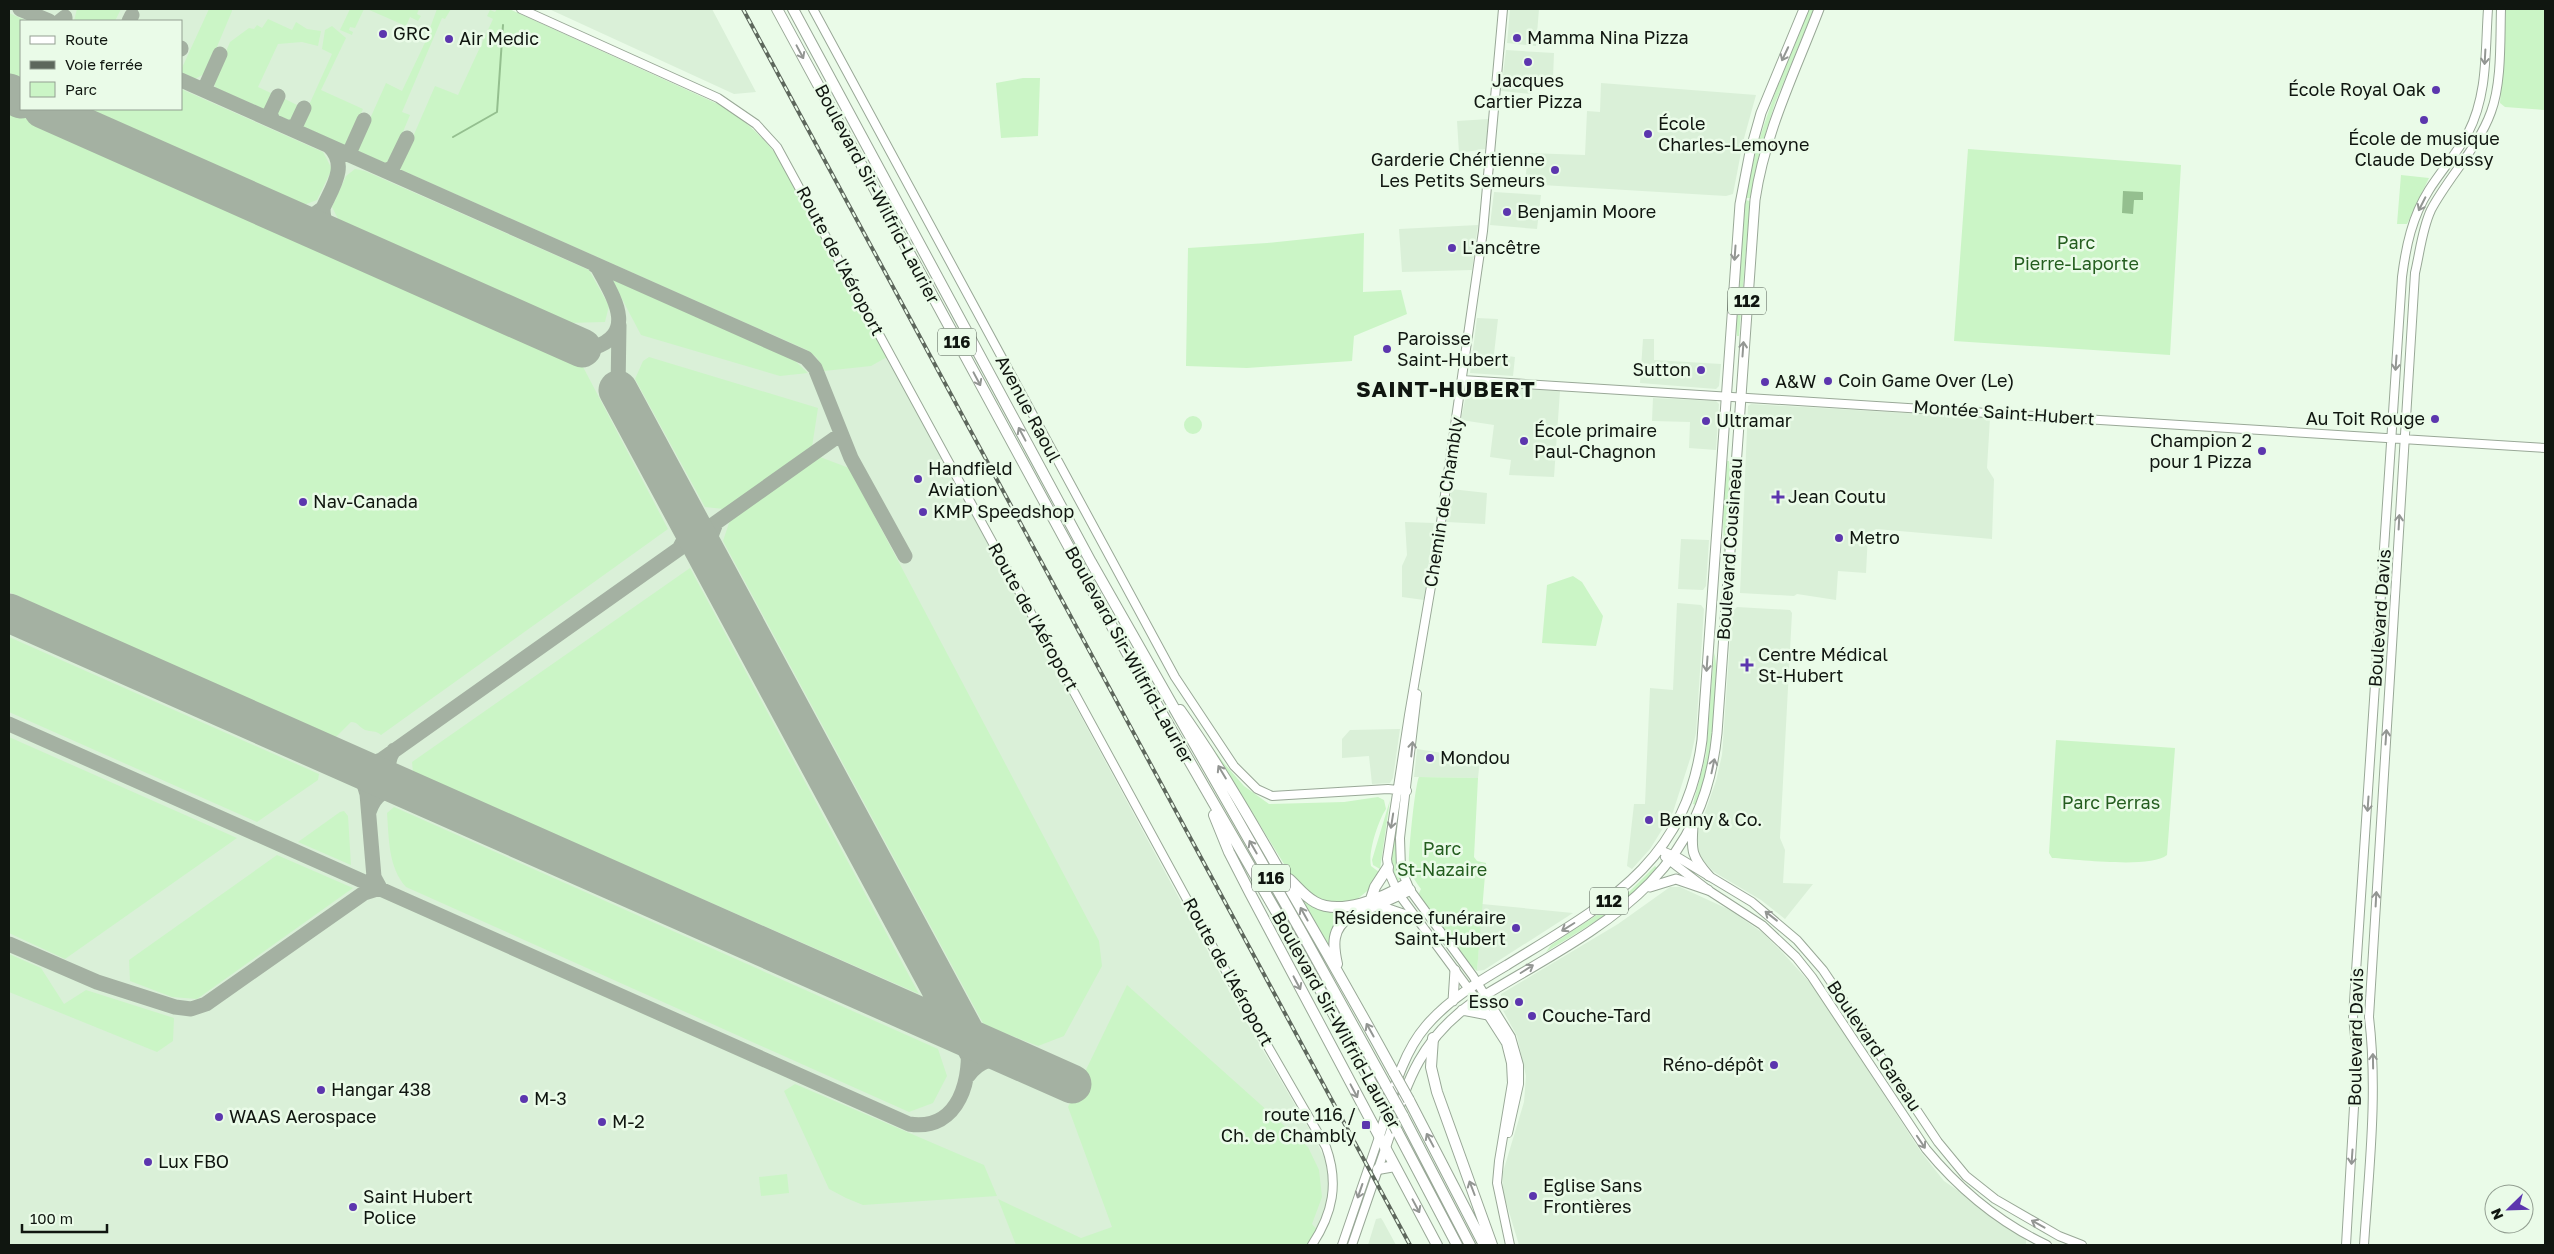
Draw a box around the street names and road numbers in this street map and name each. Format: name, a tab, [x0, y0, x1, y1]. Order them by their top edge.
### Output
street label: Boulevard Sir-Wilfrid-Laurier	[811, 80, 945, 307]
street label: Route de l'Aéroport	[792, 182, 890, 339]
road number: 112	[1728, 288, 1766, 314]
road number: 116	[938, 328, 976, 356]
street label: Avenue Raoul	[992, 351, 1066, 466]
street label: Montée Saint-Hubert	[1913, 395, 2095, 429]
street label: Chemin de Chambly	[1419, 415, 1467, 589]
street label: Boulevard Cousineau	[1712, 457, 1746, 641]
street label: Route de l'Aéroport	[984, 539, 1084, 694]
street label: Boulevard Sir-Wilfrid-Laurier	[1061, 542, 1199, 767]
street label: Boulevard Davis	[2363, 548, 2395, 688]
road number: 116	[1252, 864, 1290, 891]
road number: 112	[1590, 888, 1628, 914]
street label: Route de l'Aéroport	[1179, 894, 1279, 1049]
street label: Boulevard Sir-Wilfrid-Laurier	[1268, 907, 1406, 1132]
street label: Boulevard Davis	[2343, 968, 2367, 1106]
street label: Boulevard Gareau	[1823, 976, 1927, 1115]

